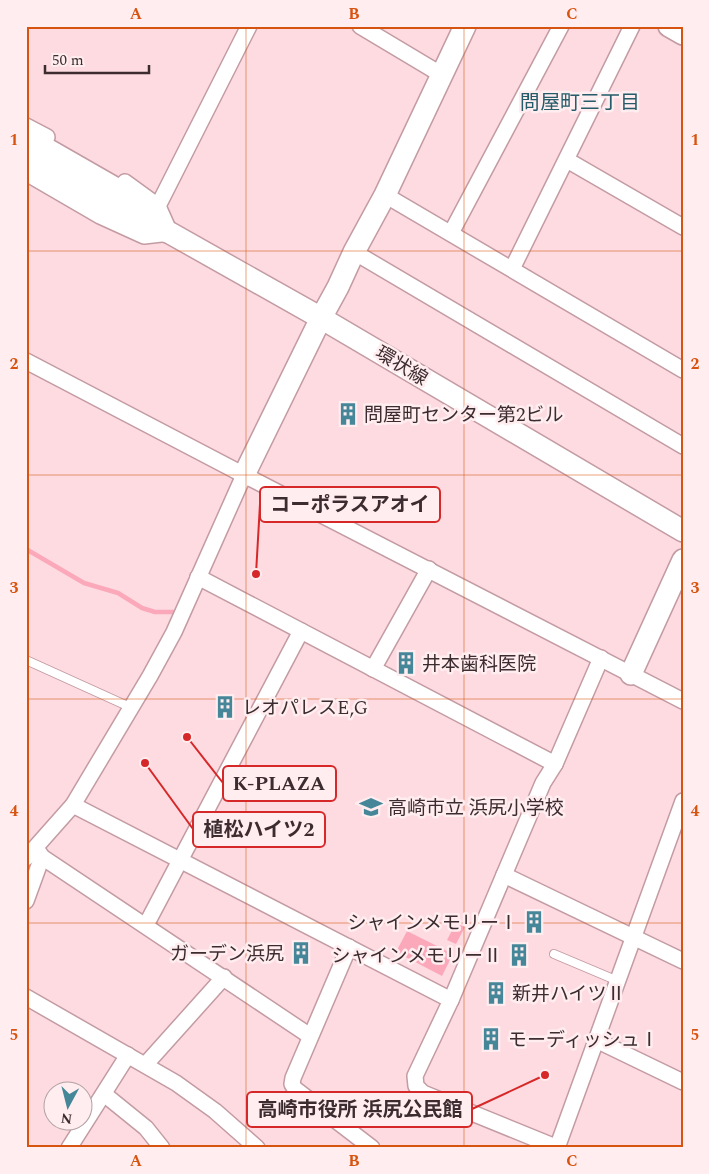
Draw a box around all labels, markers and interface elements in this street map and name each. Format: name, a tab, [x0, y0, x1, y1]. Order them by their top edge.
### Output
text: A	[130, 2, 143, 26]
text: B	[348, 2, 360, 26]
text: C	[566, 2, 578, 26]
scale bar	[45, 42, 149, 74]
text: 50 m	[52, 49, 84, 72]
district label: 問屋町三丁目	[520, 88, 640, 118]
text: 1	[10, 128, 18, 152]
text: 1	[691, 128, 699, 152]
street label: 環状線	[369, 339, 433, 393]
text: 2	[10, 352, 19, 376]
text: 2	[691, 352, 700, 376]
building icon: 問屋町センター第2ビル	[335, 401, 361, 427]
place label: 問屋町センター第2ビル	[364, 401, 564, 430]
callout: コーポラスアオイ	[260, 487, 440, 522]
text: コーポラスアオイ	[270, 490, 430, 520]
text: 3	[10, 576, 19, 600]
text: 3	[691, 576, 700, 600]
building icon: 井本歯科医院	[393, 650, 419, 676]
place label: 井本歯科医院	[422, 650, 536, 679]
building icon: レオパレスE,G	[212, 694, 238, 720]
place label: レオパレスE,G	[242, 694, 368, 723]
callout: K-PLAZA	[223, 766, 336, 801]
text: K-PLAZA	[232, 769, 326, 799]
school or university icon: 高崎市立 浜尻小学校	[358, 794, 384, 820]
place label: 高崎市立 浜尻小学校	[388, 794, 564, 823]
text: 4	[10, 799, 19, 823]
text: 4	[691, 799, 700, 823]
callout: 植松ハイツ2	[193, 812, 325, 847]
text: 植松ハイツ2	[204, 815, 314, 845]
place label: シャインメモリーⅠ	[348, 909, 518, 938]
building icon: シャインメモリーⅠ	[521, 909, 547, 935]
place label: ガーデン浜尻	[170, 940, 284, 969]
building icon: ガーデン浜尻	[288, 940, 314, 966]
place label: シャインメモリーⅡ	[332, 942, 502, 971]
building icon: シャインメモリーⅡ	[506, 942, 532, 968]
building icon: 新井ハイツⅡ	[483, 980, 509, 1006]
place label: 新井ハイツⅡ	[512, 980, 626, 1009]
text: 5	[10, 1023, 18, 1047]
text: 5	[691, 1023, 699, 1047]
building icon: モーディッシュⅠ	[478, 1026, 504, 1052]
place label: モーディッシュⅠ	[508, 1026, 659, 1055]
north arrow	[42, 1082, 92, 1132]
callout: 高崎市役所 浜尻公民館	[247, 1092, 472, 1127]
text: 高崎市役所 浜尻公民館	[258, 1095, 463, 1125]
text: N	[60, 1107, 73, 1130]
text: A	[130, 1149, 143, 1173]
text: B	[348, 1149, 360, 1173]
text: C	[566, 1149, 578, 1173]

